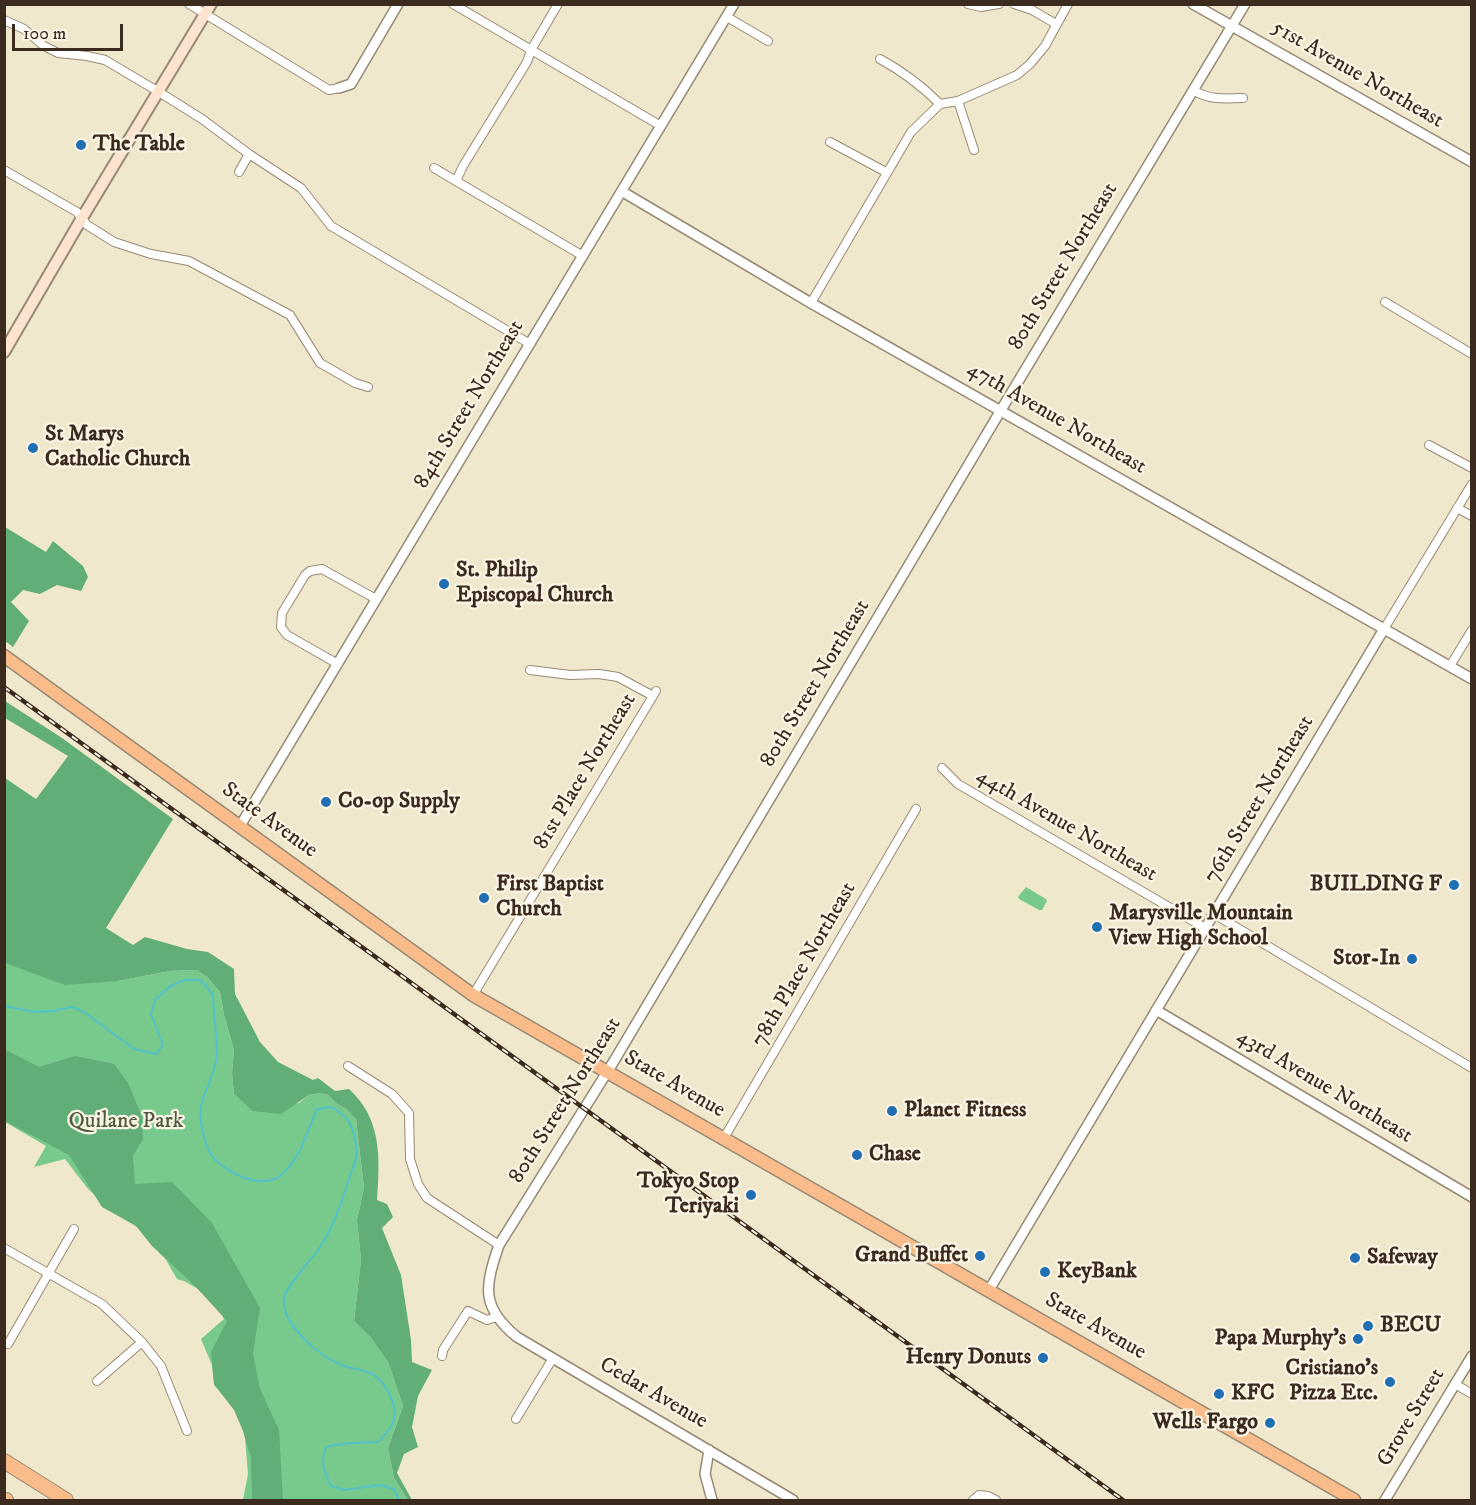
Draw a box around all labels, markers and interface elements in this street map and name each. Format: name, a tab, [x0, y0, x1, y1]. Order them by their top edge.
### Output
scale bar	[15, 12, 126, 50]
street label: 51st Avenue Northeast	[1266, 15, 1448, 135]
text: 100 m	[23, 23, 66, 45]
place label: The Table	[93, 132, 185, 158]
marker: The Table	[74, 138, 88, 152]
street label: 80th Street Northeast	[1004, 178, 1124, 356]
street label: 84th Street Northeast	[409, 316, 531, 494]
street label: 47th Avenue Northeast	[962, 357, 1150, 481]
place label: St Marys Catholic Church	[45, 422, 190, 474]
marker: St Marys Catholic Church	[26, 441, 40, 455]
place label: St. Philip Episcopal Church	[456, 558, 613, 610]
marker: St. Philip Episcopal Church	[437, 577, 451, 591]
street label: 80th Street Northeast	[756, 595, 876, 773]
street label: 81st Place Northeast	[529, 689, 643, 855]
street label: 76th Street Northeast	[1200, 711, 1320, 889]
street label: 44th Avenue Northeast	[971, 763, 1161, 889]
street label: State Avenue	[216, 777, 322, 865]
place label: Co-op Supply	[338, 789, 460, 815]
marker: Co-op Supply	[319, 795, 333, 809]
place label: First Baptist Church	[496, 872, 604, 924]
place label: BUILDING F	[1310, 872, 1442, 898]
street label: 78th Place Northeast	[747, 878, 863, 1052]
marker: BUILDING F	[1447, 878, 1461, 892]
marker: First Baptist Church	[477, 891, 491, 905]
place label: Marysville Mountain View High School	[1109, 901, 1293, 952]
marker: Marysville Mountain View High School	[1090, 920, 1104, 934]
place label: Stor-In	[1333, 946, 1400, 972]
marker: Stor-In	[1405, 952, 1419, 966]
street label: 80th Street Northeast	[504, 1013, 628, 1189]
street label: 43rd Avenue Northeast	[1231, 1024, 1417, 1150]
street label: State Avenue	[619, 1046, 729, 1124]
place label: Planet Fitness	[904, 1098, 1026, 1124]
marker: Planet Fitness	[885, 1104, 899, 1118]
park label: Quilane Park	[69, 1109, 183, 1135]
place label: Chase	[869, 1142, 921, 1168]
marker: Chase	[850, 1148, 864, 1162]
place label: Tokyo Stop Teriyaki	[637, 1169, 739, 1220]
marker: Tokyo Stop Teriyaki	[744, 1188, 758, 1202]
place label: Grand Buffet	[855, 1243, 968, 1269]
place label: Safeway	[1367, 1245, 1438, 1271]
marker: Grand Buffet	[973, 1249, 987, 1263]
marker: Safeway	[1348, 1251, 1362, 1265]
place label: KeyBank	[1057, 1259, 1137, 1285]
marker: KeyBank	[1038, 1265, 1052, 1279]
street label: State Avenue	[1040, 1288, 1150, 1366]
place label: BECU	[1380, 1313, 1441, 1339]
marker: BECU	[1361, 1319, 1375, 1333]
place label: Papa Murphy's	[1214, 1326, 1346, 1352]
marker: Papa Murphy's	[1351, 1332, 1365, 1346]
place label: Henry Donuts	[905, 1345, 1031, 1371]
marker: Henry Donuts	[1036, 1351, 1050, 1365]
street label: Cedar Avenue	[594, 1352, 712, 1436]
place label: Cristiano's Pizza Etc.	[1285, 1356, 1378, 1408]
street label: Grove Street	[1372, 1364, 1452, 1472]
marker: Cristiano's Pizza Etc.	[1383, 1375, 1397, 1389]
place label: KFC	[1231, 1381, 1275, 1407]
marker: KFC	[1212, 1387, 1226, 1401]
place label: Wells Fargo	[1153, 1410, 1258, 1436]
marker: Wells Fargo	[1263, 1416, 1277, 1430]

